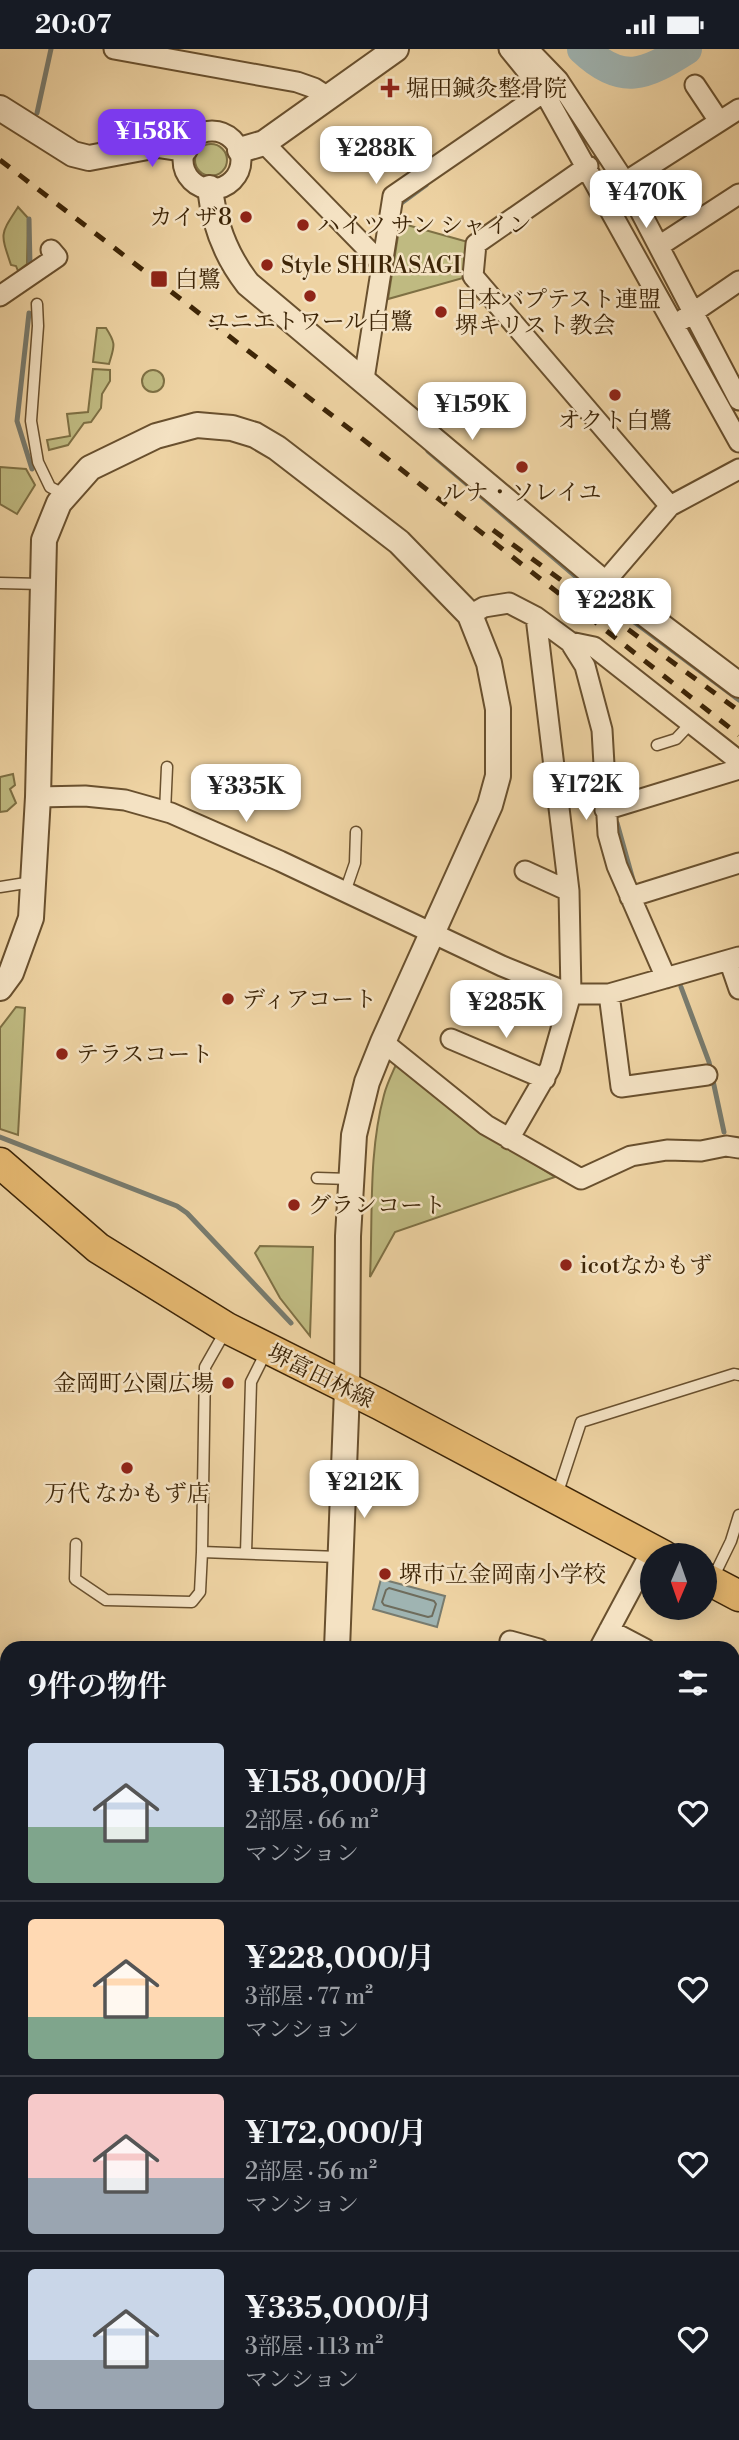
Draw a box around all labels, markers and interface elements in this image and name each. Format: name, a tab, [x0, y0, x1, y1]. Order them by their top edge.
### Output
text: 20:07	[35, 9, 111, 41]
place label: 堀田鍼灸整骨院	[406, 75, 567, 103]
marker: 堀田鍼灸整骨院	[380, 78, 400, 98]
pin: ¥158K	[103, 109, 201, 169]
text: ¥158K	[114, 118, 190, 146]
pin: ¥288K	[327, 127, 425, 186]
text: ¥288K	[336, 135, 416, 163]
pin: ¥470K	[597, 171, 695, 230]
text: ¥470K	[606, 179, 686, 207]
place label: カイザ8	[150, 204, 232, 232]
marker: カイザ8	[238, 209, 254, 225]
place label: ハイツ サン シャイン	[317, 212, 532, 240]
marker: ハイツ サン シャイン	[295, 217, 311, 233]
place label: Style SHIRASAGI	[281, 252, 462, 280]
marker: Style SHIRASAGI	[259, 257, 275, 273]
place label: 白鷺	[175, 266, 221, 294]
marker: 白鷺	[149, 269, 169, 289]
place label: 日本バプテスト連盟 堺キリスト教会	[455, 286, 661, 340]
marker: ユニエトワール白鷺	[302, 288, 318, 304]
marker: 日本バプテスト連盟 堺キリスト教会	[433, 304, 449, 320]
place label: ユニエトワール白鷺	[207, 308, 413, 336]
pin: ¥159K	[423, 383, 521, 442]
marker: オクト白鷺	[607, 387, 623, 403]
text: ¥159K	[434, 391, 510, 419]
place label: オクト白鷺	[558, 407, 672, 435]
marker: ルナ・ソレイユ	[514, 459, 530, 475]
place label: ルナ・ソレイユ	[443, 479, 601, 507]
pin: ¥228K	[566, 579, 664, 638]
text: ¥228K	[575, 587, 655, 615]
pin: ¥172K	[537, 763, 635, 822]
pin: ¥335K	[197, 765, 295, 824]
text: ¥172K	[549, 771, 623, 799]
text: ¥335K	[207, 773, 285, 801]
pin: ¥285K	[457, 981, 555, 1040]
place label: ディアコート	[242, 986, 377, 1014]
text: ¥285K	[466, 989, 546, 1017]
marker: ディアコート	[220, 991, 236, 1007]
place label: テラスコート	[76, 1041, 213, 1069]
marker: テラスコート	[54, 1046, 70, 1062]
place label: グランコート	[308, 1192, 446, 1220]
marker: グランコート	[286, 1197, 302, 1213]
place label: icotなかもず	[580, 1252, 712, 1280]
marker: icotなかもず	[558, 1257, 574, 1273]
street label: 堺富田林線	[263, 1339, 378, 1415]
place label: 金岡町公園広場	[53, 1370, 214, 1398]
marker: 金岡町公園広場	[220, 1375, 236, 1391]
marker: 万代 なかもず店	[119, 1460, 135, 1476]
pin: ¥212K	[315, 1461, 413, 1520]
text: ¥212K	[326, 1469, 402, 1497]
place label: 万代 なかもず店	[44, 1480, 210, 1508]
north arrow	[640, 1543, 718, 1621]
map controls	[640, 1543, 717, 1620]
place label: 堺市立金岡南小学校	[399, 1561, 606, 1589]
marker: 堺市立金岡南小学校	[377, 1566, 393, 1582]
icon: filters	[674, 1664, 712, 1702]
text: 9件の物件	[28, 1668, 167, 1706]
text: ¥158,000/月	[245, 1764, 430, 1802]
icon: home	[84, 1771, 168, 1855]
icon: heart	[674, 1794, 712, 1832]
text: 2部屋 · 66 m²	[245, 1807, 378, 1835]
text: マンション	[245, 1840, 359, 1868]
text: ¥228,000/月	[245, 1940, 435, 1978]
icon: home	[84, 1947, 168, 2031]
icon: heart	[674, 1970, 712, 2008]
text: 3部屋 · 77 m²	[245, 1983, 373, 2011]
text: マンション	[245, 2016, 359, 2044]
text: ¥172,000/月	[245, 2115, 427, 2153]
icon: home	[84, 2122, 168, 2206]
icon: heart	[674, 2145, 712, 2183]
text: 2部屋 · 56 m²	[245, 2158, 377, 2186]
text: マンション	[245, 2191, 359, 2219]
text: ¥335,000/月	[245, 2290, 433, 2328]
icon: home	[84, 2297, 168, 2381]
icon: heart	[674, 2320, 712, 2358]
text: 3部屋 · 113 m²	[245, 2333, 383, 2361]
text: マンション	[245, 2366, 359, 2394]

